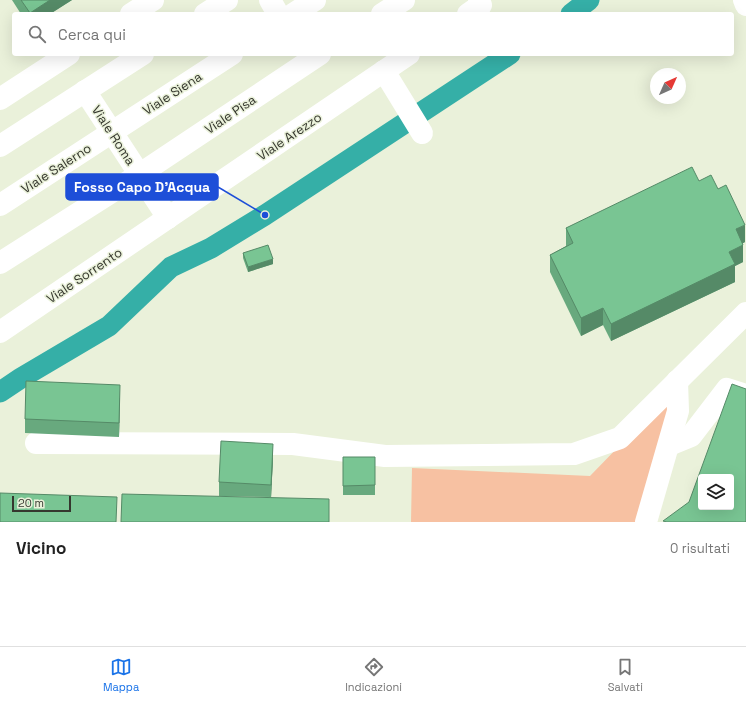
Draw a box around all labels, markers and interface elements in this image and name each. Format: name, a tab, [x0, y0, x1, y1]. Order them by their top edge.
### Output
search box	[12, 12, 734, 56]
icon: search	[26, 23, 48, 45]
text: Cerca qui	[58, 25, 126, 44]
street label: Viale Siena	[139, 68, 206, 119]
north arrow	[650, 68, 686, 104]
street label: Viale Pisa	[201, 91, 260, 138]
street label: Viale Roma	[88, 102, 139, 169]
street label: Viale Arezzo	[254, 109, 325, 164]
street label: Viale Salerno	[18, 139, 95, 197]
callout: Fosso Capo D'Acqua	[66, 174, 218, 200]
text: Fosso Capo D'Acqua	[74, 178, 210, 196]
street label: Viale Sorrento	[43, 244, 125, 307]
map controls	[698, 474, 734, 510]
button: layers	[698, 474, 734, 510]
scale bar	[12, 494, 71, 513]
text: 20 m	[18, 496, 44, 510]
text: Vicino	[16, 537, 66, 559]
text: 0 risultati	[670, 540, 730, 557]
tab: Mappa	[103, 656, 139, 694]
tab: Indicazioni	[345, 656, 402, 694]
tab: Salvati	[608, 656, 643, 694]

